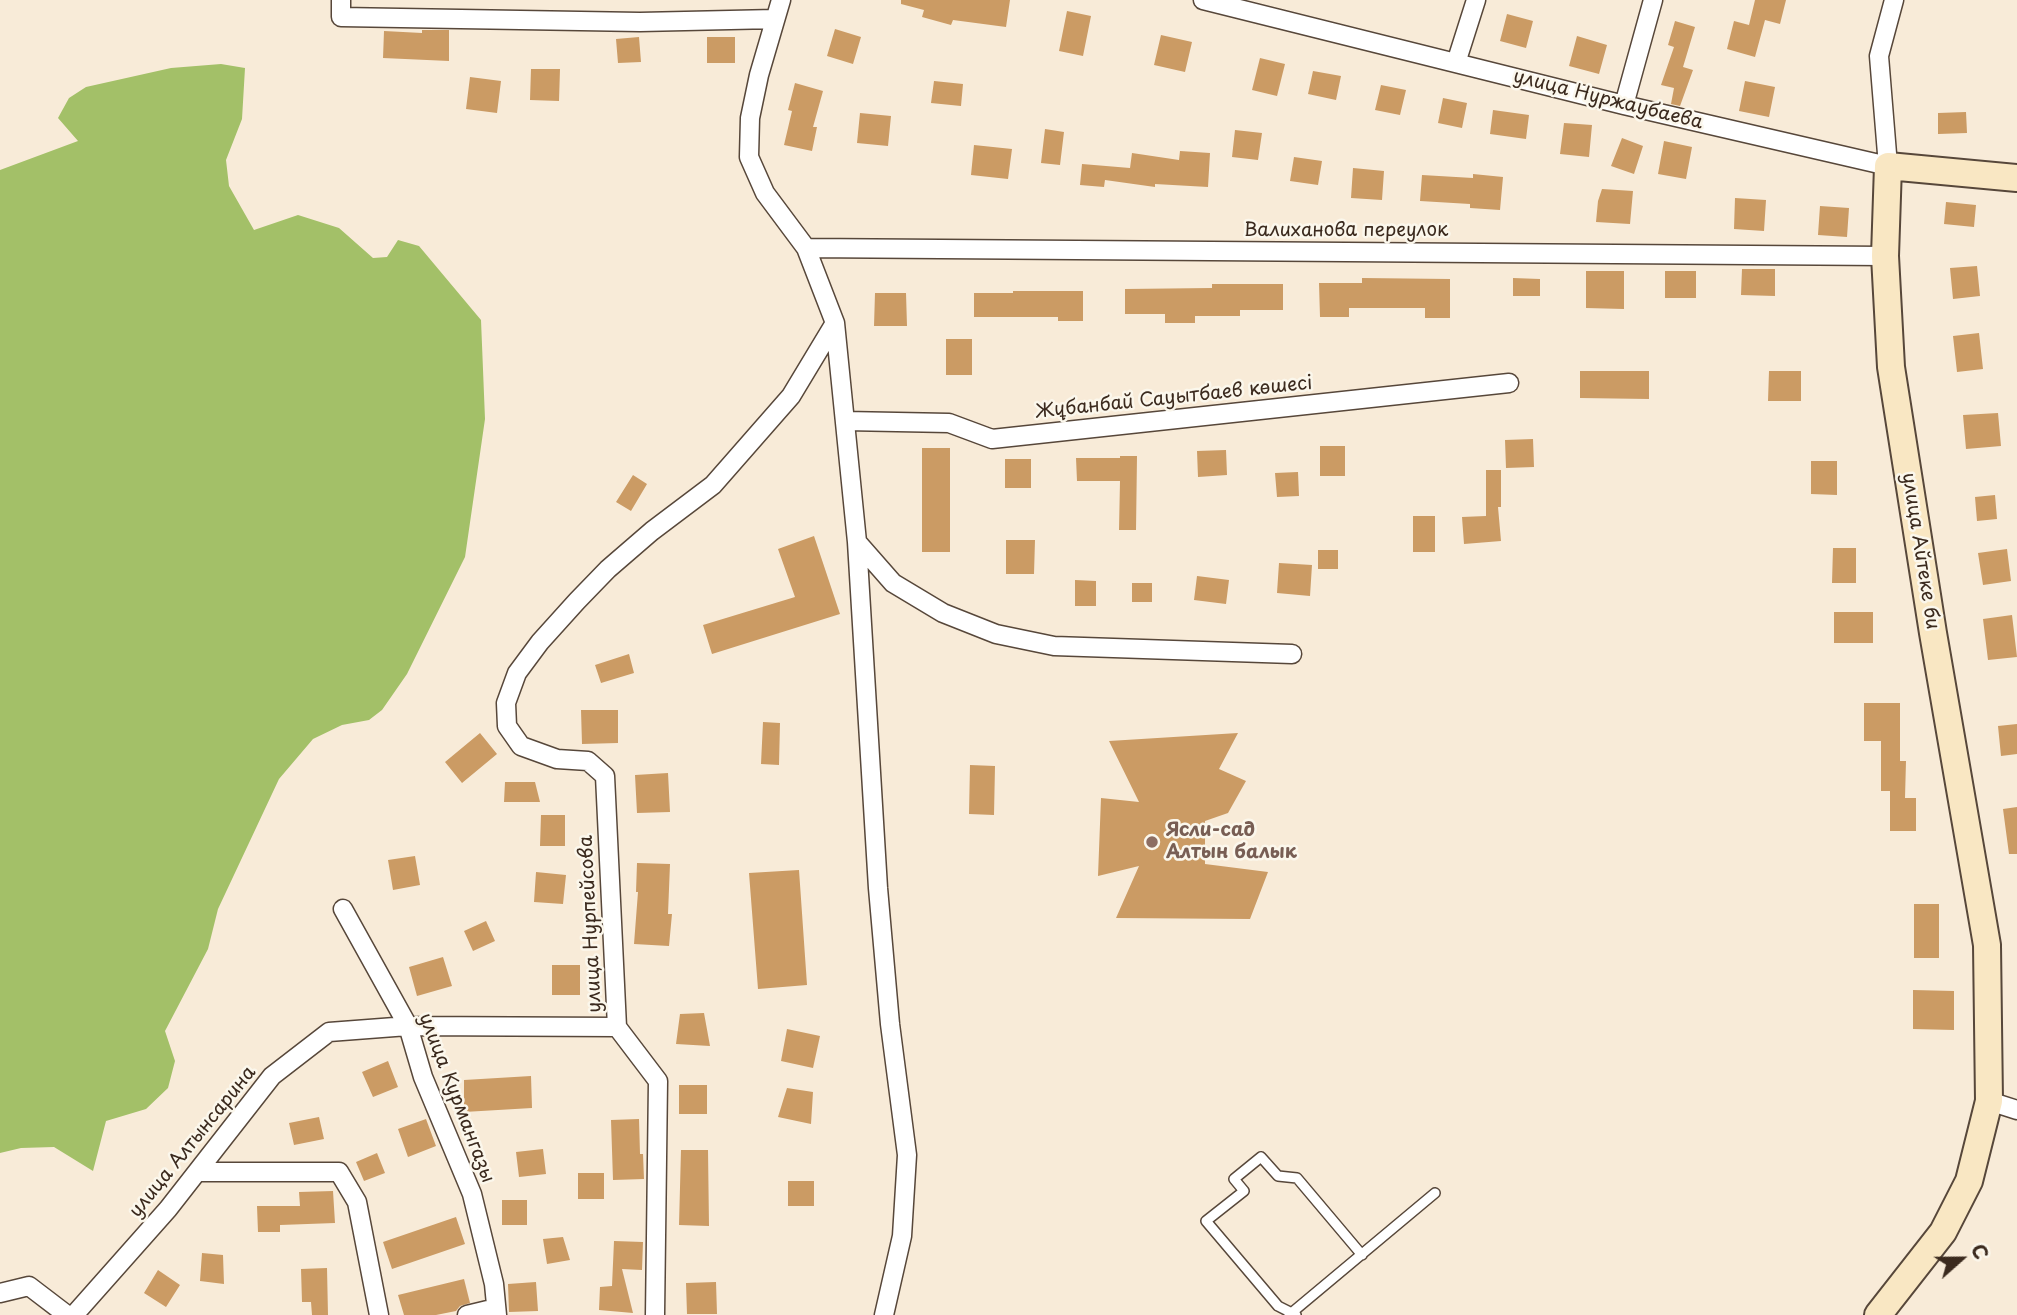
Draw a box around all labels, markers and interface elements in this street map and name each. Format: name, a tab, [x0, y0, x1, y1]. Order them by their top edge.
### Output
street label: улица Нуржаубаева	[1511, 65, 1705, 135]
street label: Валиханова переулок	[1244, 220, 1448, 242]
street label: Жұбанбай Сауытбаев көшесі	[1034, 372, 1314, 424]
street label: улица Айтеке би	[1896, 471, 1944, 631]
place label: Ясли-сад Алтын балык	[1166, 820, 1297, 864]
marker: Ясли-сад Алтын балык	[1144, 834, 1160, 850]
street label: улица Нурпейсова	[575, 835, 607, 1013]
street label: улица Курмангазы	[413, 1010, 499, 1186]
street label: улица Алтынсарина	[125, 1062, 261, 1222]
north arrow	[1926, 1224, 1996, 1294]
text: С	[1965, 1240, 1996, 1263]

